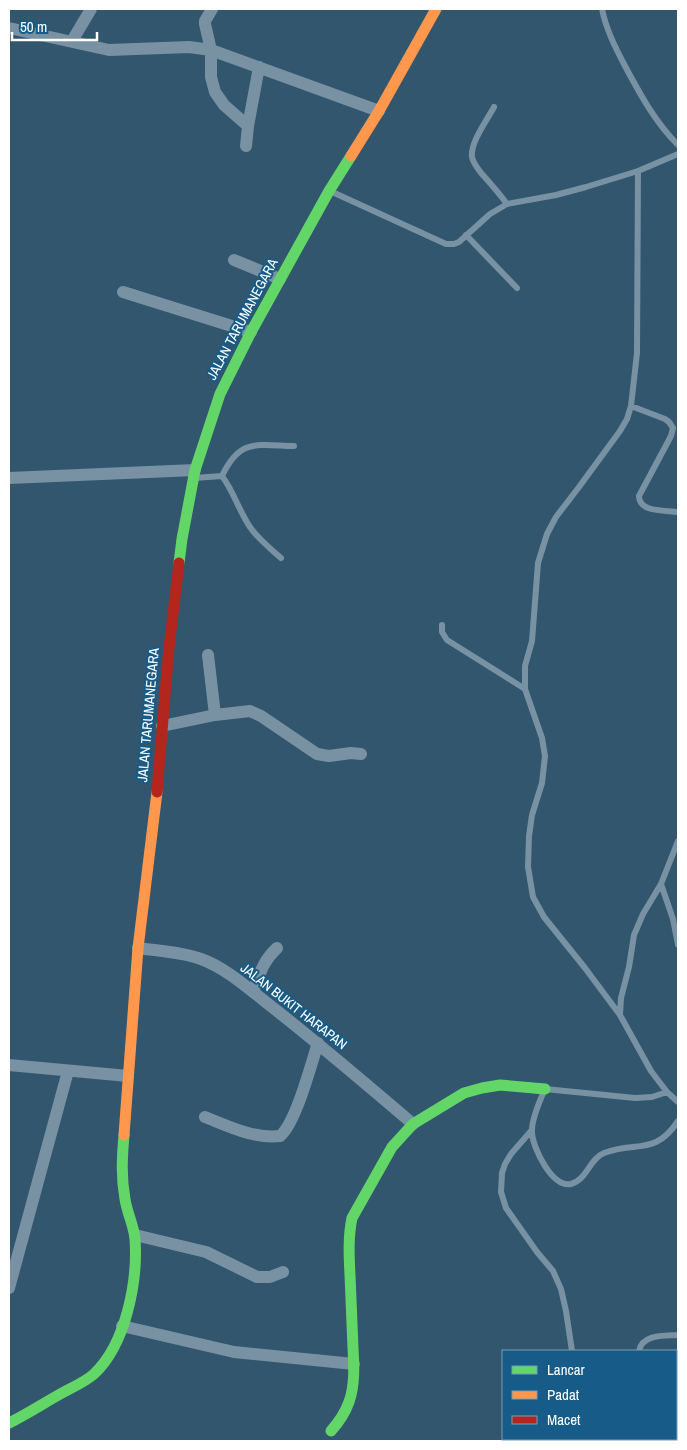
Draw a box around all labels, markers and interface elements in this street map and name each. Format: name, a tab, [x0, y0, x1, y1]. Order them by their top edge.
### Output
scale bar	[12, 10, 98, 42]
text: 50 m	[20, 16, 47, 37]
street label: JALAN TARUMANEGARA	[202, 255, 282, 383]
street label: JALAN TARUMANEGARA	[133, 647, 163, 783]
street label: JALAN BUKIT HARAPAN	[237, 959, 351, 1053]
legend	[502, 1350, 677, 1440]
text: Lancar	[547, 1359, 585, 1380]
text: Padat	[547, 1384, 580, 1405]
text: Macet	[547, 1409, 581, 1430]

